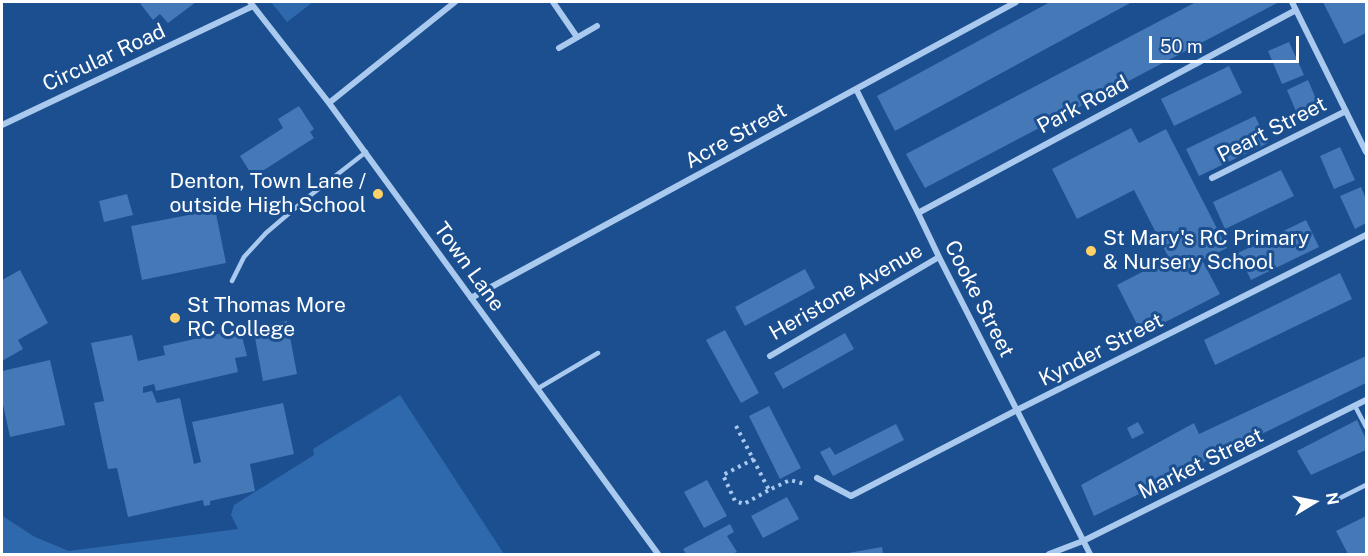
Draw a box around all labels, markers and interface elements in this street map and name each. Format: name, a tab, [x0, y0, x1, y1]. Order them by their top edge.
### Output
street label: Circular Road	[39, 19, 169, 97]
scale bar	[1152, 24, 1302, 62]
text: 50 m	[1160, 36, 1203, 57]
street label: Park Road	[1033, 70, 1133, 140]
street label: Peart Street	[1213, 92, 1331, 168]
street label: Acre Street	[681, 98, 791, 174]
place label: Denton, Town Lane / outside High School	[169, 169, 366, 219]
marker: Denton, Town Lane / outside High School	[371, 187, 385, 201]
street label: Town Lane	[428, 218, 510, 316]
place label: St Mary's RC Primary & Nursery School	[1103, 226, 1309, 276]
street label: Cooke Street	[939, 236, 1019, 362]
street label: Heristone Avenue	[765, 238, 927, 346]
marker: St Mary's RC Primary & Nursery School	[1084, 244, 1098, 258]
place label: St Thomas More RC College	[187, 293, 346, 343]
street label: Kynder Street	[1035, 308, 1167, 392]
marker: St Thomas More RC College	[168, 311, 182, 325]
street label: Market Street	[1135, 423, 1267, 505]
north arrow	[1284, 472, 1344, 532]
text: N	[1322, 491, 1343, 507]

